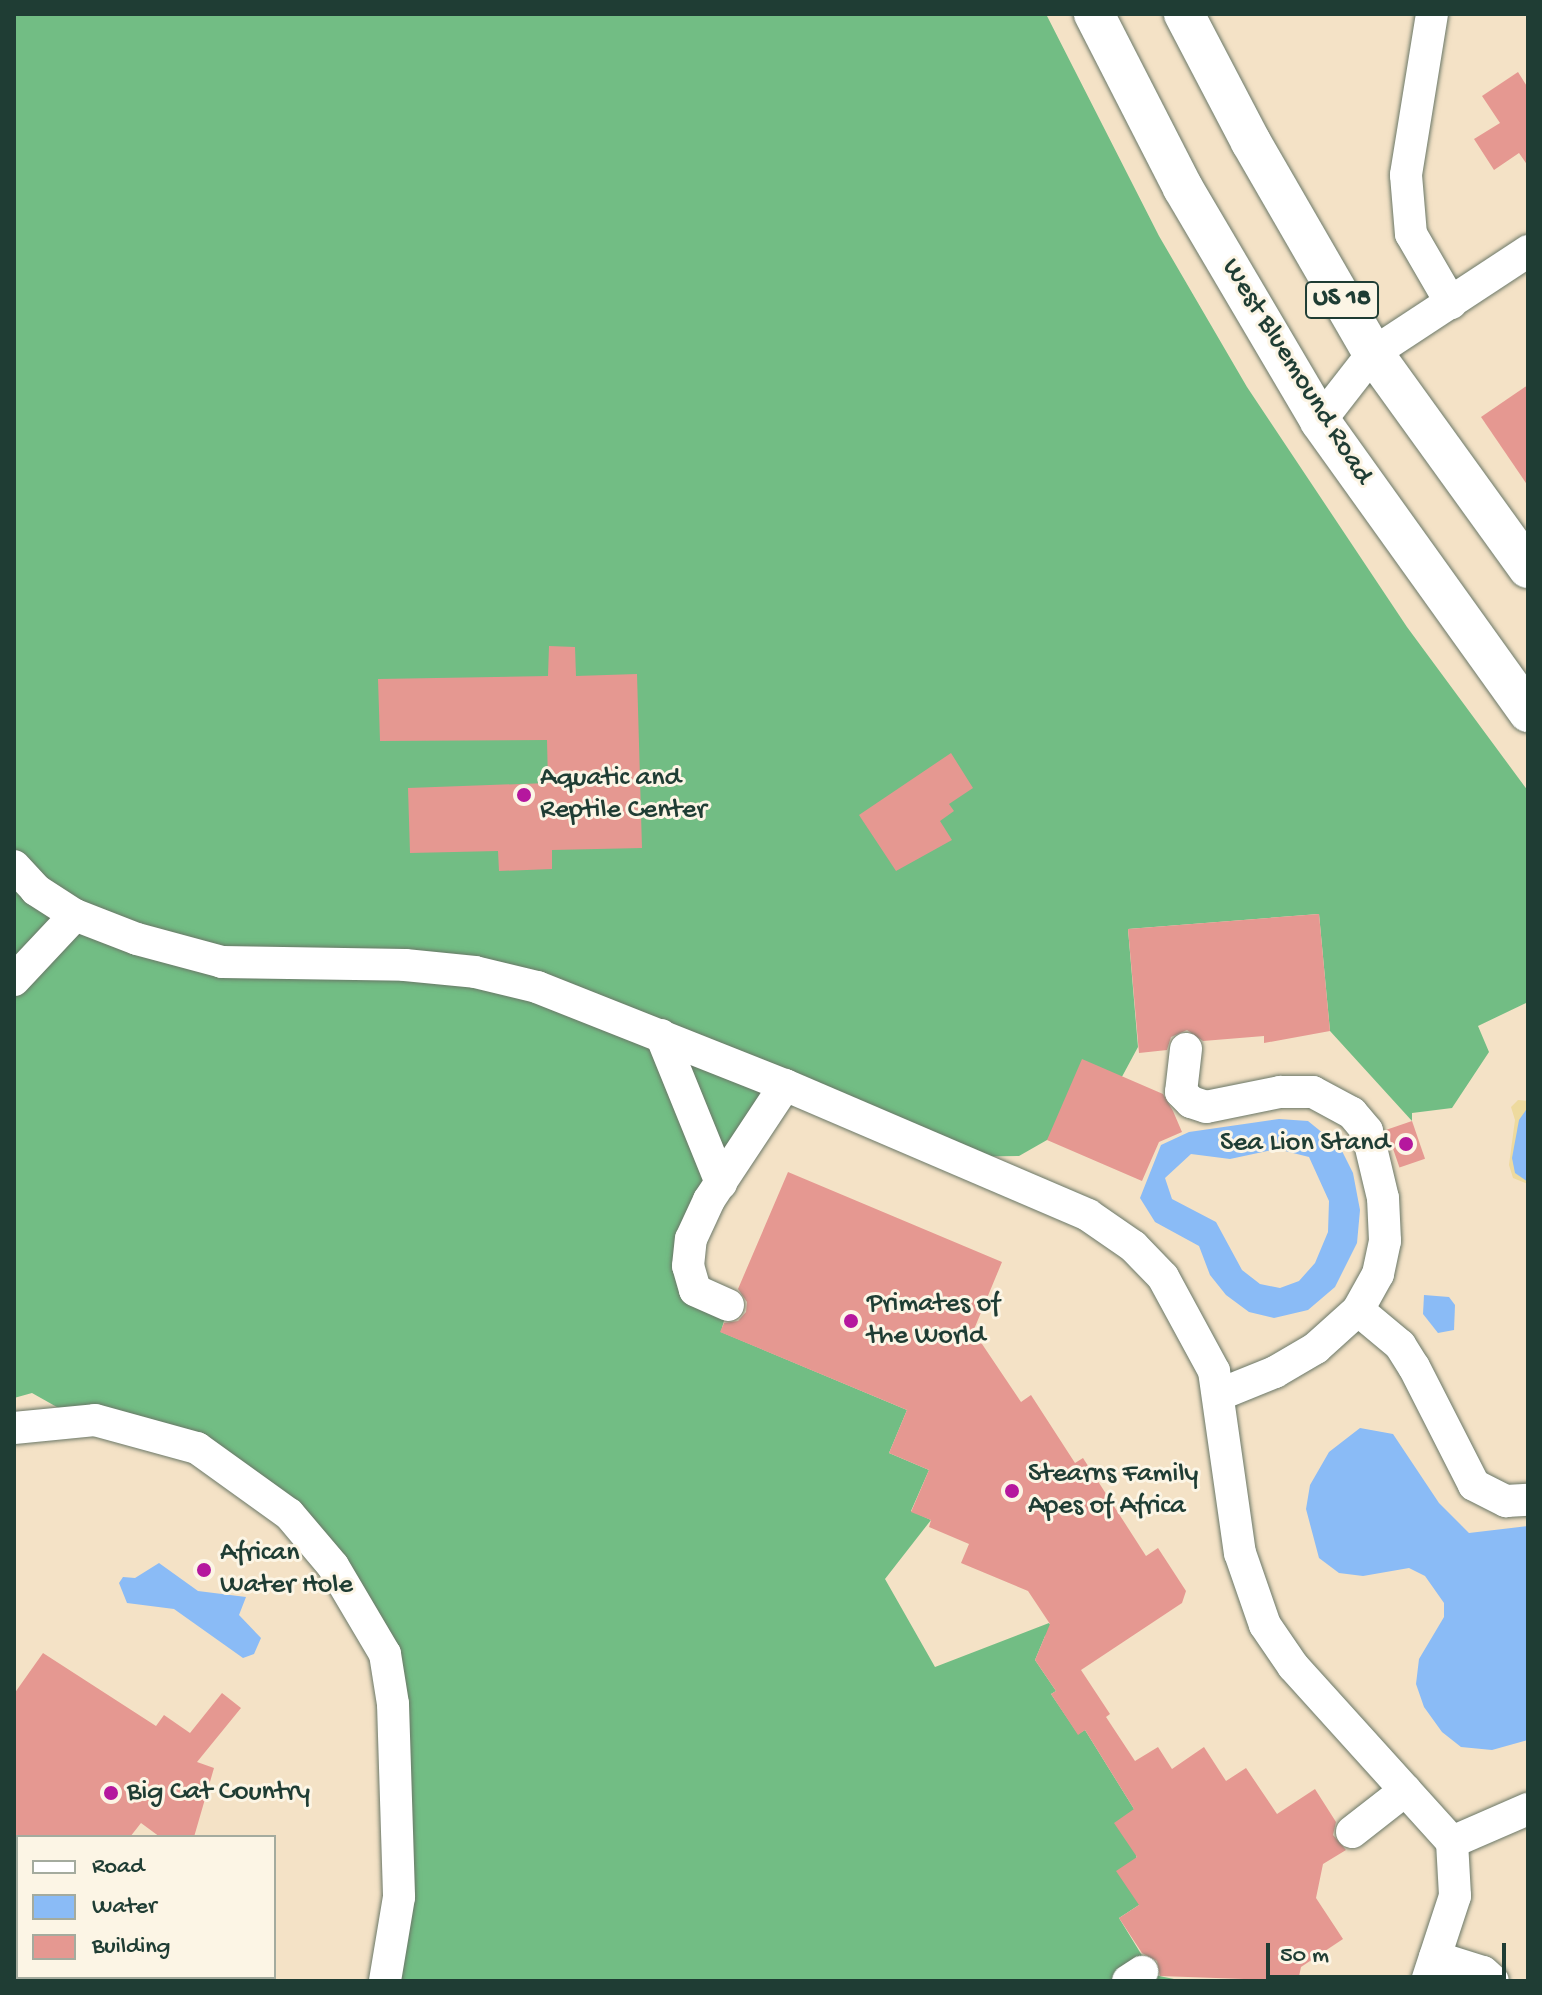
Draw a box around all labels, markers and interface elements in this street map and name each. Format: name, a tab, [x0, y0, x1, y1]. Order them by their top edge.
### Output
street label: West Bluemound Road	[1213, 253, 1379, 491]
road number: US 18	[1304, 278, 1380, 322]
place label: Aquatic and Reptile Center	[540, 762, 706, 828]
marker: Aquatic and Reptile Center	[515, 786, 533, 804]
place label: Sea Lion Stand	[1220, 1127, 1390, 1161]
marker: Sea Lion Stand	[1397, 1135, 1415, 1153]
place label: Primates of the World	[867, 1288, 1000, 1354]
marker: Primates of the World	[842, 1312, 860, 1330]
place label: Stearns Family Apes of Africa	[1028, 1458, 1198, 1524]
marker: Stearns Family Apes of Africa	[1003, 1482, 1021, 1500]
place label: African Water Hole	[220, 1537, 353, 1603]
marker: African Water Hole	[195, 1561, 213, 1579]
place label: Big Cat Country	[127, 1776, 310, 1810]
marker: Big Cat Country	[102, 1784, 120, 1802]
legend	[16, 1835, 276, 1979]
text: Road	[92, 1853, 144, 1882]
text: Water	[92, 1893, 156, 1922]
scale bar	[1270, 1927, 1510, 1977]
text: Building	[92, 1933, 170, 1962]
text: 50 m	[1280, 1942, 1329, 1971]

